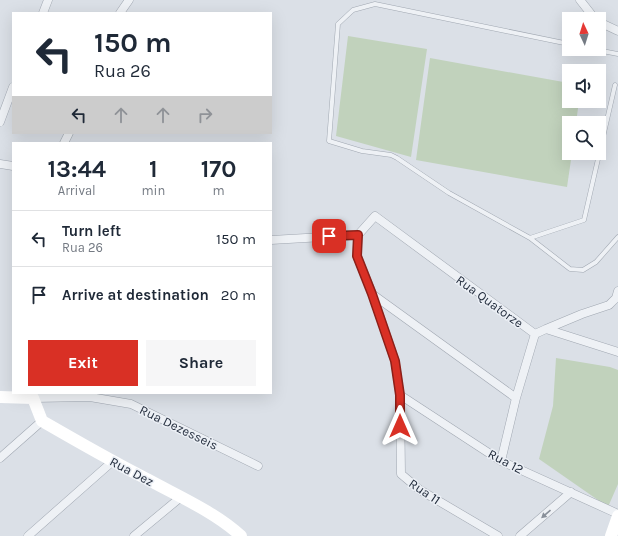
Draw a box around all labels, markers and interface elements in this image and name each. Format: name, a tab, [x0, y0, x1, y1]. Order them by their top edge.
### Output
north arrow	[562, 12, 606, 56]
map controls	[562, 12, 606, 160]
text: 150 m	[94, 26, 172, 59]
icon: left	[28, 28, 80, 80]
text: Rua 26	[94, 60, 151, 82]
button: sound	[562, 64, 606, 108]
icon: left	[68, 104, 90, 126]
icon: ahead	[110, 104, 132, 126]
icon: ahead	[152, 104, 174, 126]
icon: right	[194, 104, 216, 126]
button: search	[562, 116, 606, 160]
text: 13:44	[47, 155, 106, 183]
text: 1	[149, 155, 158, 183]
text: 170	[201, 155, 237, 183]
text: Arrival	[58, 183, 96, 198]
text: min	[141, 183, 165, 198]
text: m	[213, 183, 225, 198]
pin	[312, 219, 346, 253]
text: Turn left	[62, 222, 121, 240]
icon: arrive	[318, 225, 340, 247]
icon: left	[28, 228, 50, 250]
text: 150 m	[216, 230, 256, 248]
text: Rua 26	[62, 240, 103, 255]
street label: Rua Quatorze	[453, 272, 526, 331]
icon: arrive	[28, 284, 50, 306]
text: Arrive at destination	[62, 286, 209, 304]
text: 20 m	[221, 286, 256, 304]
button: Exit	[28, 340, 138, 386]
button: Share	[146, 340, 256, 386]
street label: Rua Dezesseis	[137, 402, 221, 453]
position arrow	[379, 405, 421, 447]
street label: Rua 12	[486, 446, 526, 477]
street label: Rua Dez	[107, 454, 156, 489]
street label: Rua 11	[406, 476, 443, 507]
one-way arrow	[541, 509, 550, 518]

